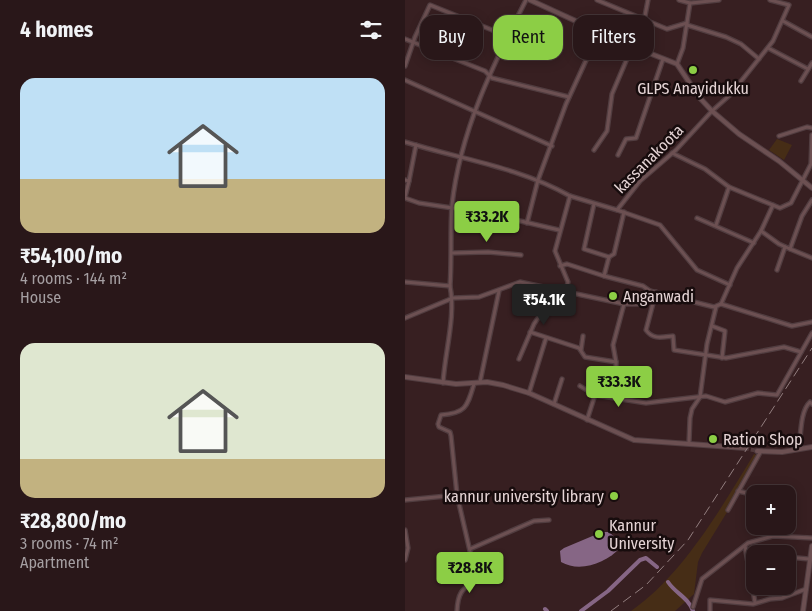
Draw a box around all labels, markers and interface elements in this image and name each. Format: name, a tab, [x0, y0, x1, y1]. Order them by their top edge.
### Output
chip: Buy	[420, 15, 483, 60]
chip: Rent	[493, 15, 563, 60]
chip: Filters	[573, 15, 654, 60]
icon: filters	[357, 16, 385, 44]
text: 4 homes	[20, 17, 93, 43]
marker: GLPS Anayidukku	[687, 64, 699, 76]
place label: GLPS Anayidukku	[637, 79, 749, 98]
icon: home	[158, 111, 248, 201]
street label: kassanakoota	[611, 121, 687, 197]
pin: ₹33.2K	[446, 200, 528, 243]
text: ₹33.2K	[465, 207, 509, 226]
text: ₹54,100/mo	[20, 243, 122, 269]
text: 4 rooms · 144 m²	[20, 269, 127, 288]
pin: ₹54.1K	[503, 284, 585, 326]
place label: Anganwadi	[623, 287, 694, 306]
text: House	[20, 288, 61, 307]
text: ₹54.1K	[523, 290, 565, 309]
marker: Anganwadi	[607, 290, 619, 302]
pin: ₹33.3K	[578, 366, 660, 408]
text: ₹33.3K	[597, 372, 641, 391]
icon: home	[158, 376, 248, 466]
place label: Ration Shop	[723, 430, 803, 449]
marker: Ration Shop	[707, 433, 719, 445]
map controls	[746, 485, 796, 595]
button: +	[746, 485, 796, 535]
place label: kannur university library	[444, 487, 605, 506]
marker: kannur university library	[608, 490, 620, 502]
text: ₹28,800/mo	[20, 508, 126, 534]
place label: Kannur University	[609, 516, 675, 553]
marker: Kannur University	[593, 528, 605, 540]
text: 3 rooms · 74 m²	[20, 534, 118, 553]
button: −	[746, 545, 796, 595]
pin: ₹28.8K	[429, 552, 511, 594]
text: Apartment	[20, 553, 89, 572]
text: ₹28.8K	[447, 558, 493, 577]

